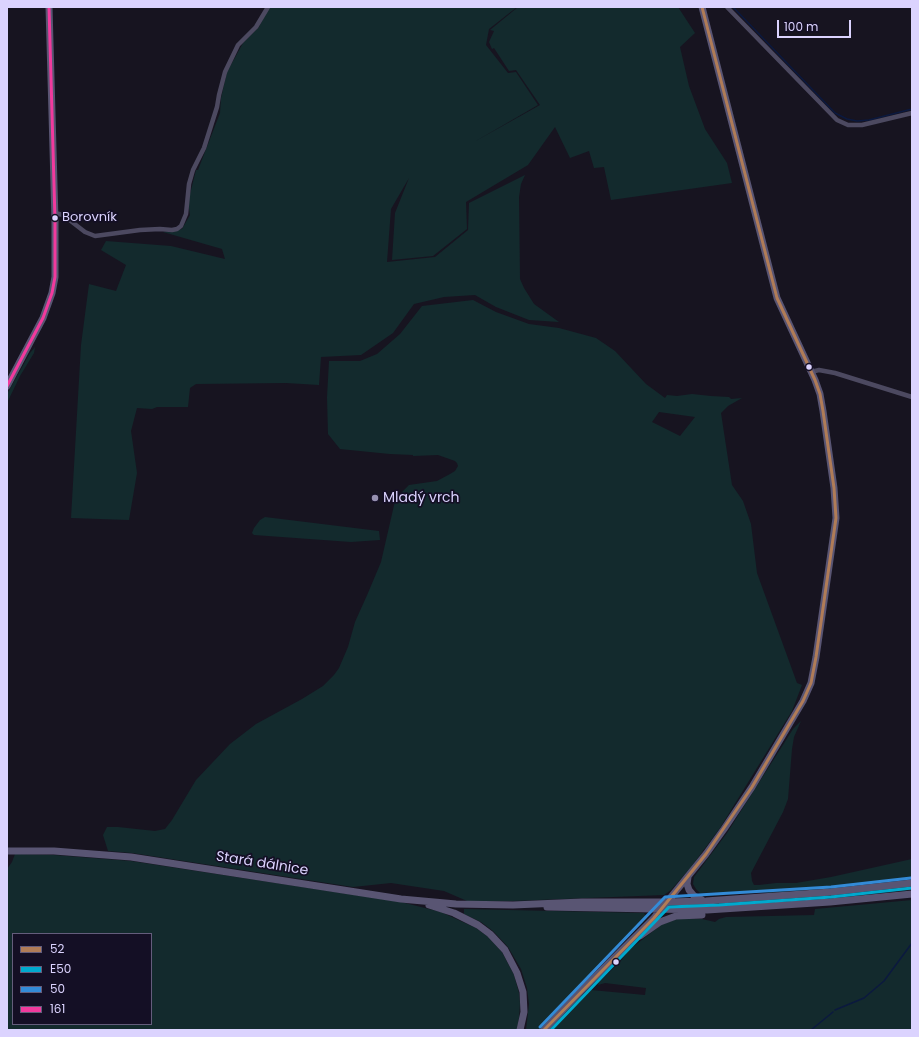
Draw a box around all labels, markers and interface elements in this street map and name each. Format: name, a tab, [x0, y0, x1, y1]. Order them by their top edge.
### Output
scale bar	[779, 12, 853, 38]
text: 100 m	[784, 18, 818, 35]
place label: Borovník	[62, 210, 117, 226]
marker: Borovník	[50, 213, 60, 223]
unlabelled marker	[804, 362, 814, 372]
place label: Mladý vrch	[383, 490, 460, 506]
marker: Mladý vrch	[370, 493, 380, 503]
street label: Stará dálnice	[215, 848, 309, 880]
legend	[12, 933, 152, 1025]
text: 52	[50, 940, 64, 957]
unlabelled marker	[611, 957, 621, 967]
text: E50	[50, 960, 71, 977]
text: 50	[50, 980, 65, 997]
text: 161	[50, 1000, 65, 1017]

